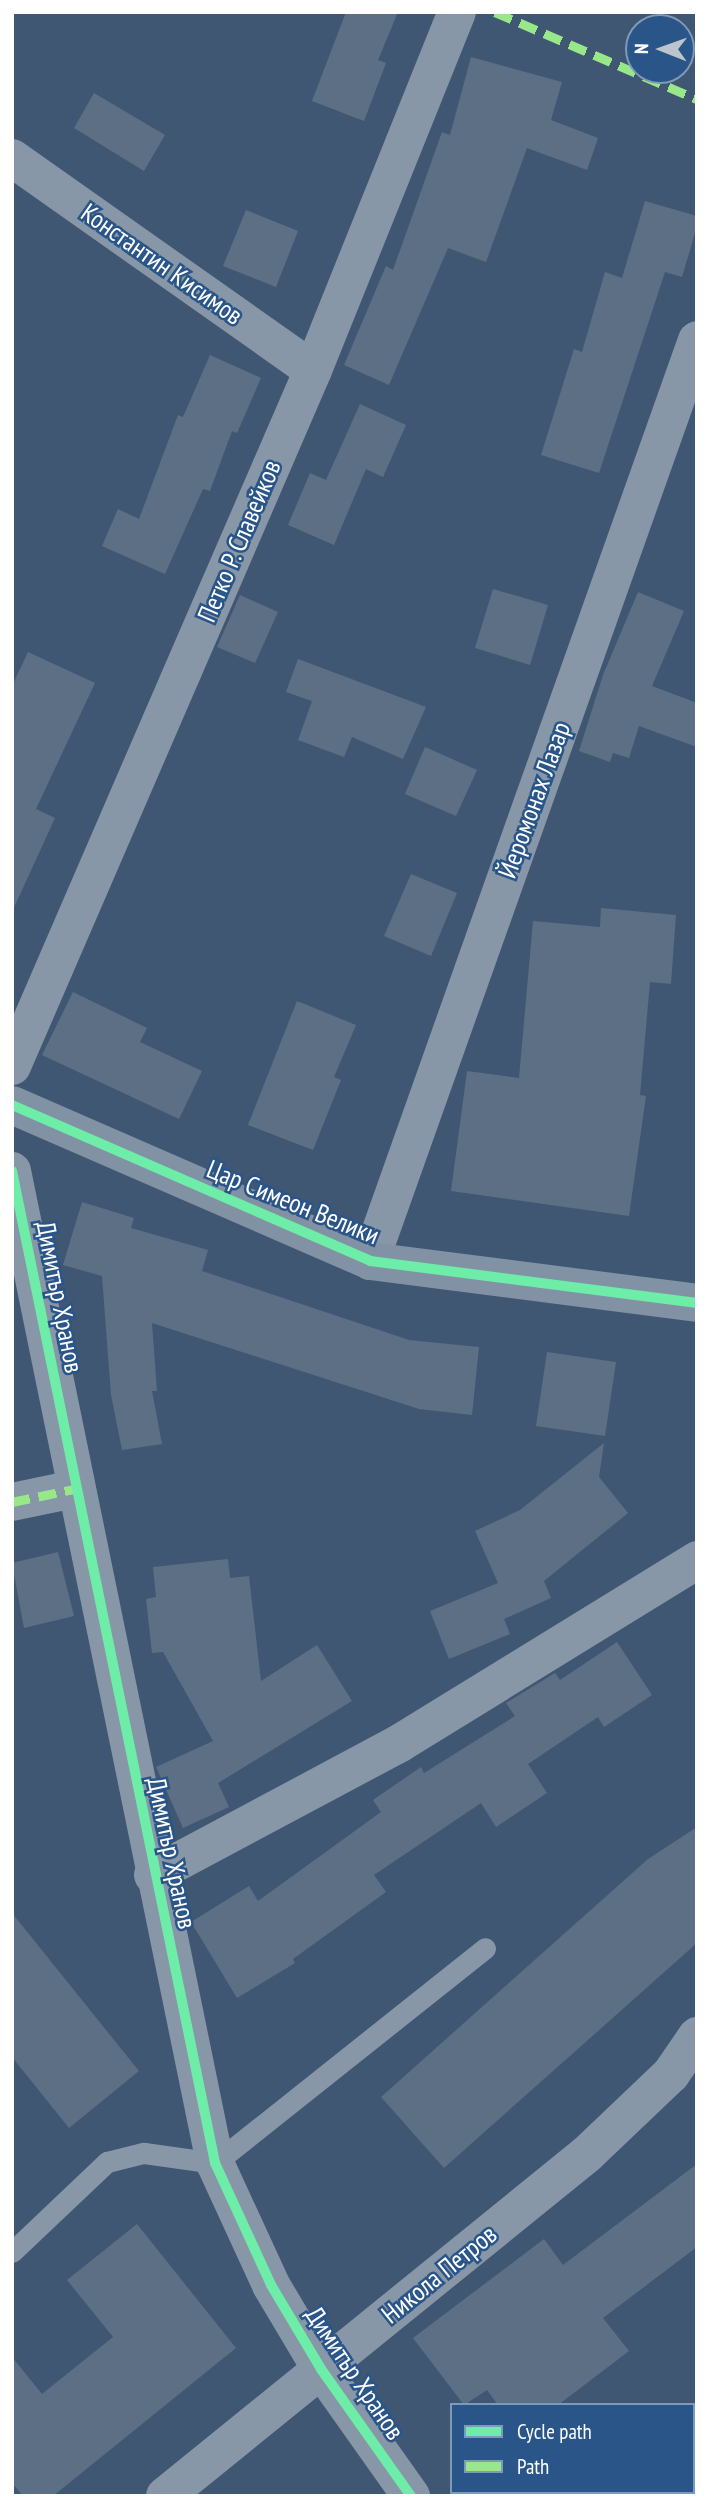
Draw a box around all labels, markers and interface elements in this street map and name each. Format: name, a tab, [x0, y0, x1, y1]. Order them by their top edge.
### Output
north arrow	[625, 14, 695, 84]
text: N	[629, 43, 653, 54]
street label: Константин Кисимов	[75, 197, 249, 331]
street label: Петко Р. Славейков	[191, 455, 287, 627]
street label: Йеромонах Лазар	[491, 717, 577, 883]
street label: Цар Симеон Велики	[202, 1153, 384, 1251]
street label: Димитър Хранов	[30, 1218, 90, 1376]
street label: Димитър Хранов	[141, 1774, 203, 1932]
street label: Никола Петров	[375, 2218, 503, 2330]
street label: Димитър Хранов	[299, 2300, 411, 2446]
legend	[450, 2403, 695, 2494]
text: Cycle path	[517, 2418, 592, 2445]
text: Path	[517, 2453, 549, 2480]

